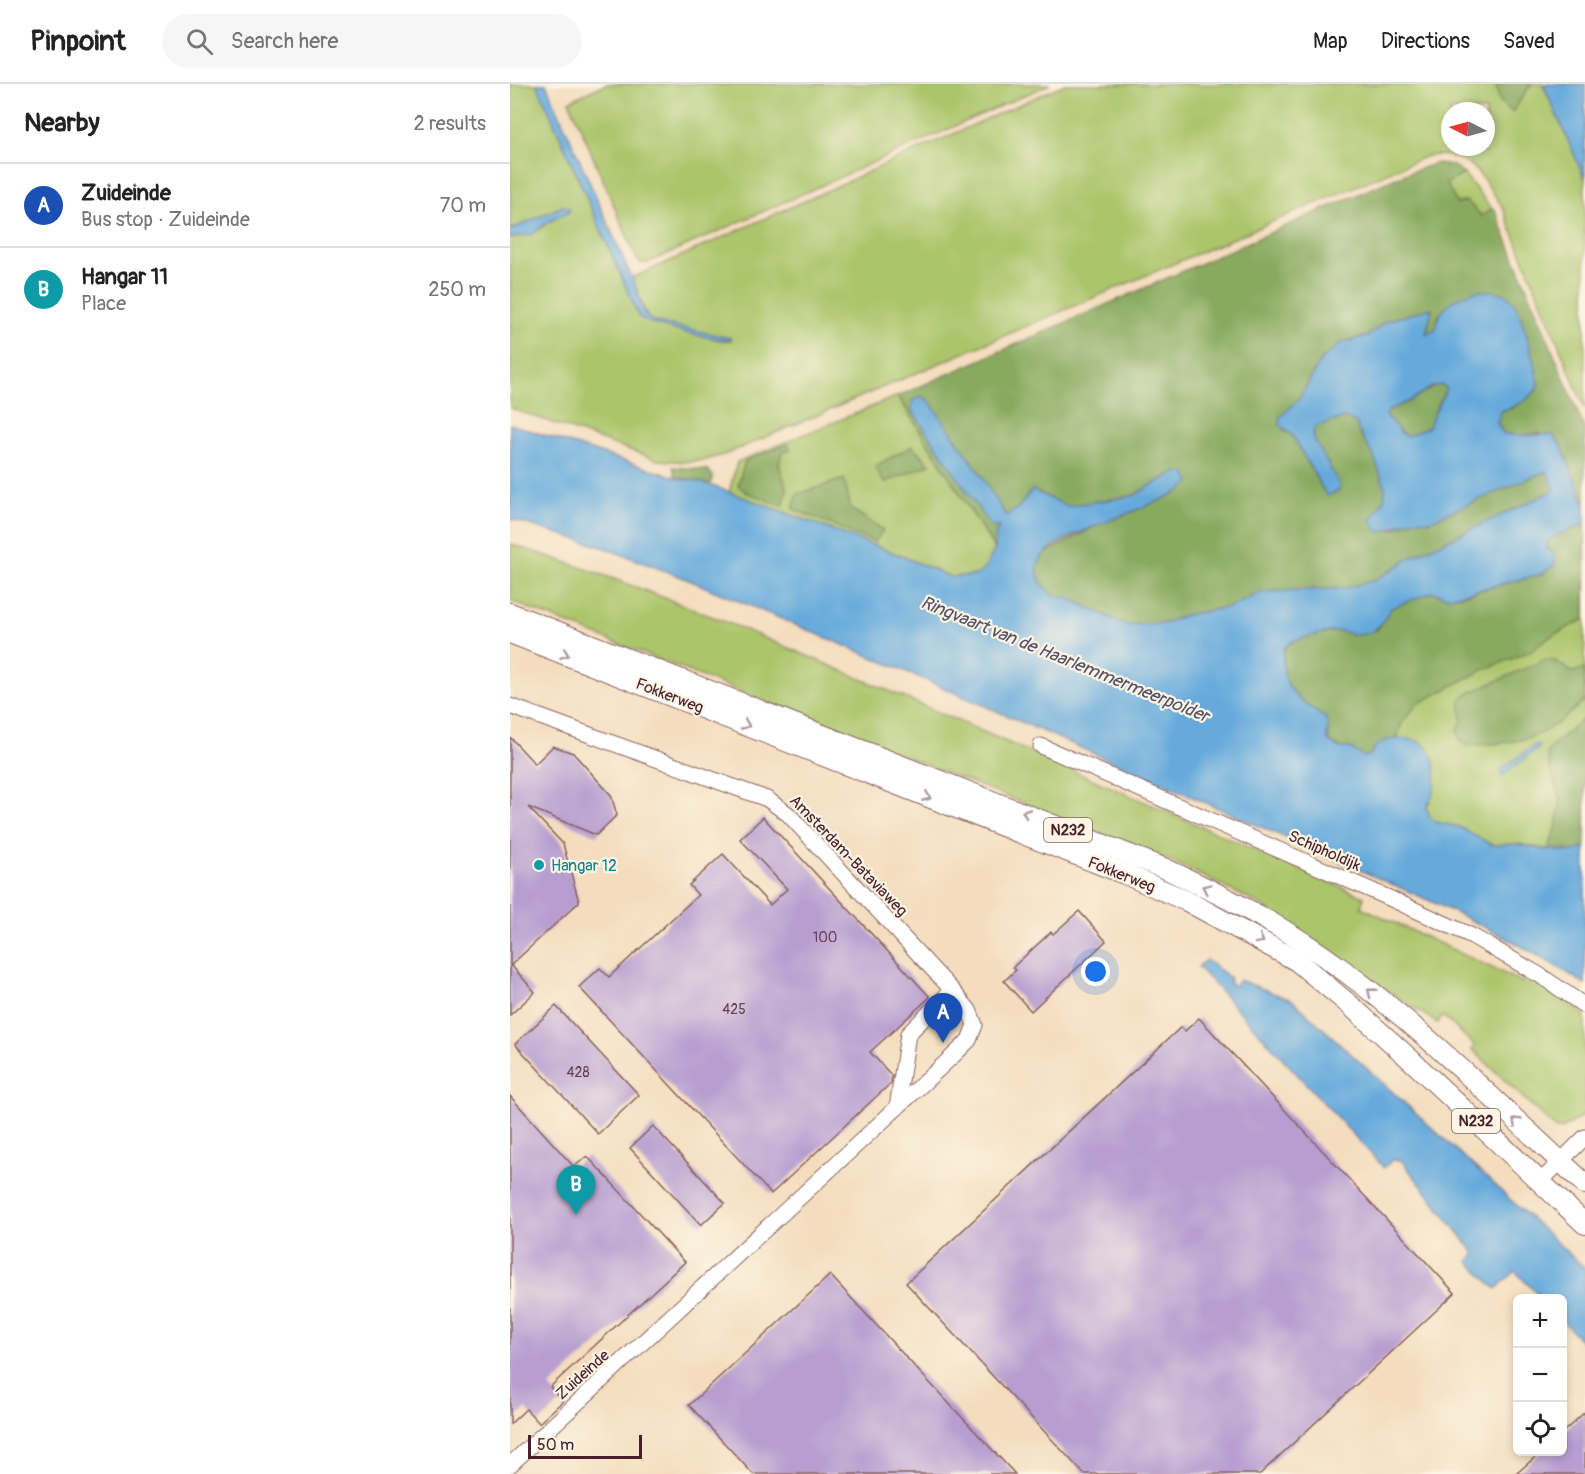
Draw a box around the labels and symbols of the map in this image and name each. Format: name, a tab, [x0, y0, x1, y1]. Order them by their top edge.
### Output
north arrow	[1441, 102, 1495, 156]
water label: Ringvaart van de Haarlemmermeerpolder	[917, 591, 1215, 729]
one-way arrow	[558, 647, 569, 659]
street label: Fokkerweg	[633, 674, 706, 718]
one-way arrow	[740, 718, 751, 730]
one-way arrow	[921, 790, 932, 802]
street label: Amsterdam-Bataviaweg	[785, 791, 912, 921]
one-way arrow	[1021, 808, 1032, 821]
road number: N232	[1044, 818, 1092, 842]
street label: Schipholdijk	[1285, 826, 1364, 876]
street label: Fokkerweg	[1085, 852, 1158, 898]
place label: Hangar 12	[551, 856, 617, 876]
marker: Hangar 12	[532, 858, 546, 872]
one-way arrow	[1202, 883, 1213, 895]
house number: 100	[813, 929, 837, 946]
one-way arrow	[1254, 933, 1264, 944]
your location	[1081, 957, 1110, 986]
one-way arrow	[1366, 988, 1377, 999]
pin: A	[924, 994, 962, 1043]
house number: 425	[722, 1001, 746, 1018]
house number: 428	[566, 1064, 590, 1081]
road number: N232	[1452, 1109, 1500, 1133]
one-way arrow	[1513, 1117, 1523, 1128]
pin: B	[556, 1166, 596, 1215]
street label: Zuideinde	[552, 1345, 614, 1404]
scale bar	[528, 1432, 642, 1460]

